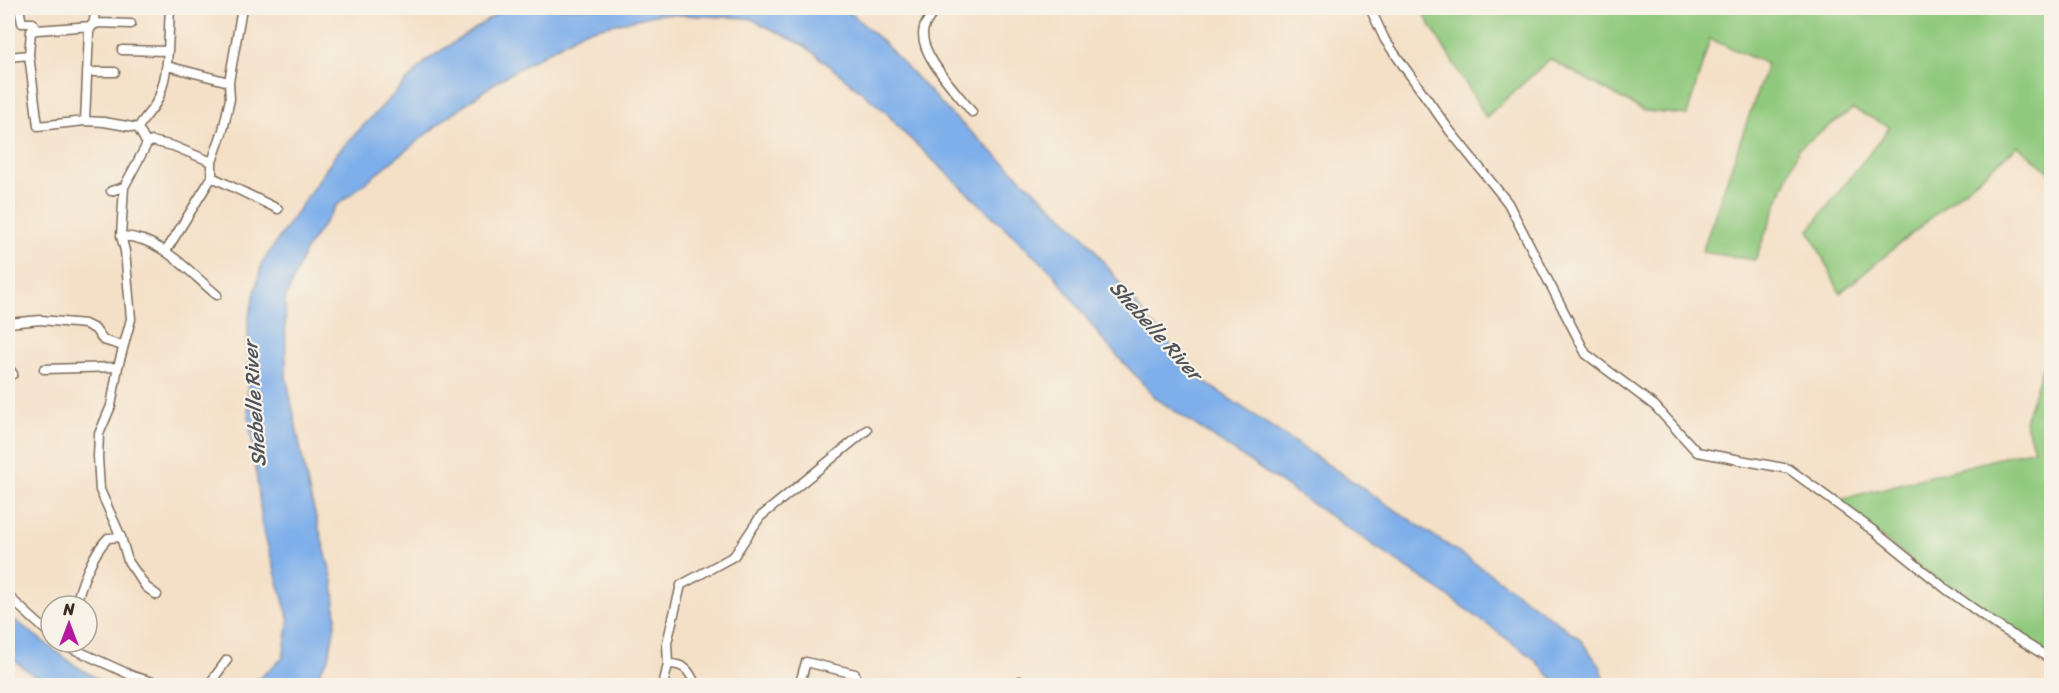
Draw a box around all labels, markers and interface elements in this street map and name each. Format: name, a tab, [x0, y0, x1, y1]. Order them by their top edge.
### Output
water label: Shebelle River	[1100, 272, 1213, 392]
water label: Shebelle River	[232, 336, 276, 468]
north arrow	[39, 594, 99, 654]
text: N	[62, 595, 75, 624]

